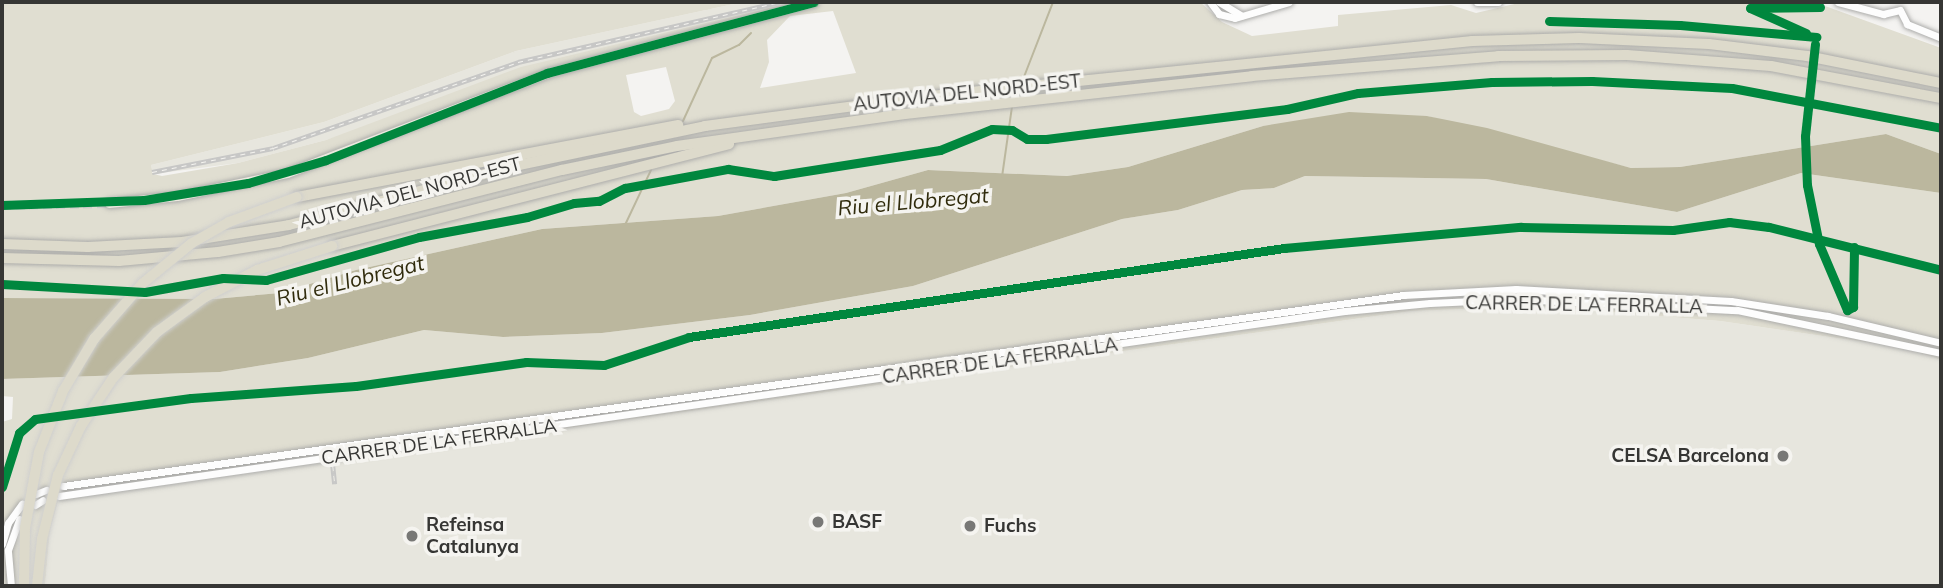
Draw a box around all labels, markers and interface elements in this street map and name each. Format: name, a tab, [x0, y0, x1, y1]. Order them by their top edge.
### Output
street label: AUTOVIA DEL NORD-EST	[852, 70, 1082, 116]
street label: AUTOVIA DEL NORD-EST	[297, 152, 523, 234]
water label: Riu el Llobregat	[836, 182, 990, 220]
water label: Riu el Llobregat	[273, 249, 427, 311]
street label: CARRER DE LA FERRALLA	[1465, 292, 1703, 318]
street label: CARRER DE LA FERRALLA	[881, 333, 1119, 389]
street label: CARRER DE LA FERRALLA	[320, 414, 558, 470]
place label: CELSA Barcelona	[1611, 445, 1769, 467]
marker: CELSA Barcelona	[1775, 448, 1791, 464]
place label: BASF	[832, 511, 882, 533]
place label: Refeinsa Catalunya	[426, 514, 519, 558]
marker: BASF	[810, 514, 826, 530]
place label: Fuchs	[984, 515, 1036, 537]
marker: Fuchs	[962, 518, 978, 534]
marker: Refeinsa Catalunya	[404, 528, 420, 544]

